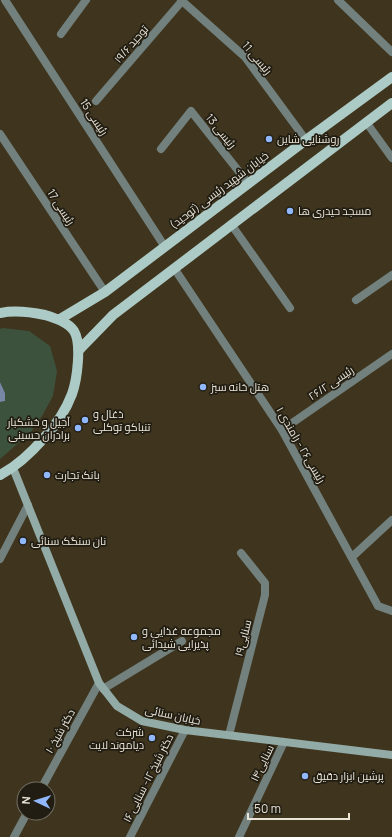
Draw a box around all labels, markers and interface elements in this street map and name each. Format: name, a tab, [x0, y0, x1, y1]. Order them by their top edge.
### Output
street label: توحید ۱۹/۶	[110, 22, 151, 66]
street label: رئیسی 11	[239, 38, 276, 78]
street label: رئیسی 15	[77, 95, 112, 138]
street label: رئیسی 13	[203, 110, 240, 151]
place label: روشنایی شاین	[277, 131, 339, 146]
marker: روشنایی شاین	[264, 134, 274, 144]
street label: خیابان شهید رئیسی (توحید)	[166, 147, 271, 232]
street label: رئیسی 17	[44, 186, 79, 228]
place label: مسجد حیدری ها	[298, 203, 371, 218]
marker: مسجد حیدری ها	[285, 206, 295, 216]
street label: رئیسی ۲۶/۲	[305, 362, 356, 403]
place label: هتل خانه سبز	[210, 379, 269, 394]
marker: هتل خانه سبز	[198, 382, 208, 392]
street label: رئیسی۲۶ - رامندی ۱	[273, 404, 329, 486]
place label: ذغال و تنباکو توکلی	[93, 406, 150, 434]
place label: آجیل و خشکبار برادران حسینی	[6, 414, 70, 442]
marker: ذغال و تنباکو توکلی	[80, 415, 90, 425]
marker: آجیل و خشکبار برادران حسینی	[73, 423, 83, 433]
place label: بانک تجارت	[55, 467, 100, 482]
marker: بانک تجارت	[42, 470, 52, 480]
place label: نان سنگک سنائی	[31, 533, 106, 548]
marker: نان سنگک سنائی	[18, 536, 28, 546]
street label: سنایی۱۹	[230, 618, 255, 658]
place label: مجموعه غذایی و پذیرایی شیدائی	[142, 623, 221, 651]
marker: مجموعه غذایی و پذیرایی شیدائی	[129, 632, 139, 642]
street label: خیابان سنائی	[144, 701, 202, 728]
street label: دکتر شیخ ۱۰	[41, 706, 79, 756]
place label: شرکت دیاموند لایت	[89, 724, 144, 752]
street label: دکتر شیخ ۱۲- سنایی ۱۶	[119, 731, 177, 825]
marker: شرکت دیاموند لایت	[147, 733, 157, 743]
street label: سنایی۱۴	[246, 742, 277, 784]
place label: پرشین ابزار دقیق	[313, 768, 384, 783]
marker: پرشین ابزار دقیق	[300, 771, 310, 781]
north arrow	[16, 781, 56, 821]
scale bar	[248, 795, 349, 821]
text: N	[18, 796, 33, 805]
text: 50 m	[254, 800, 281, 817]

